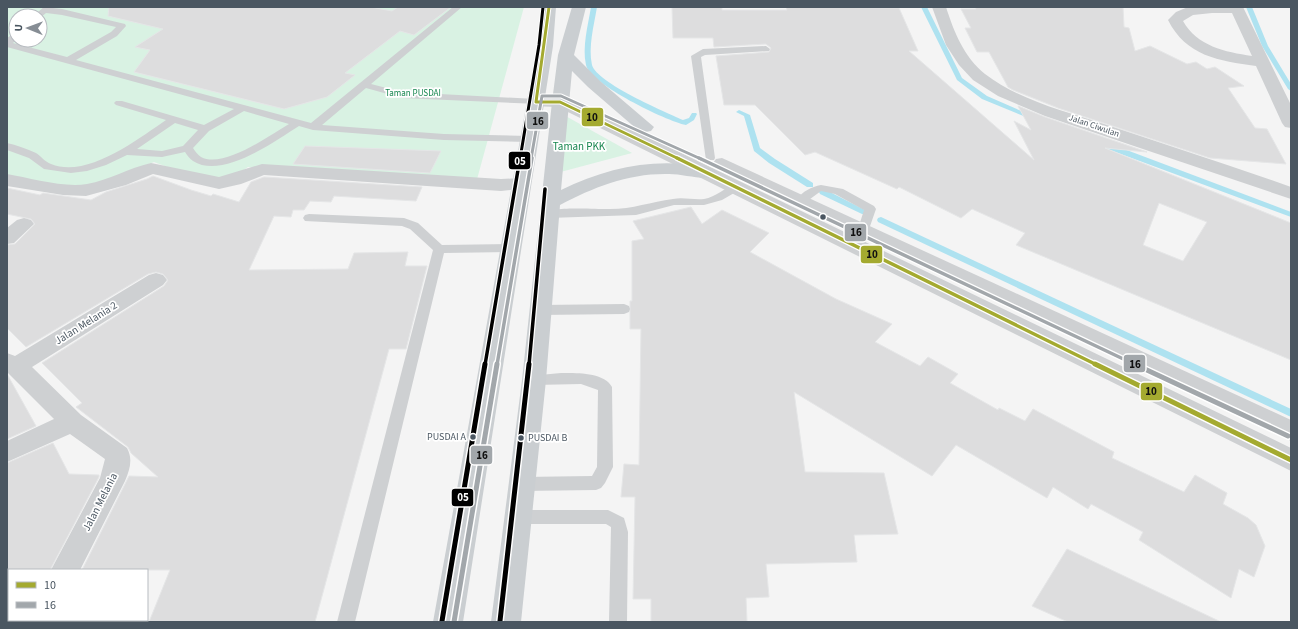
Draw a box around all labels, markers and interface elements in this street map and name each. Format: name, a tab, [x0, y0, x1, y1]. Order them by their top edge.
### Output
north arrow	[8, 8, 48, 48]
text: U	[11, 24, 26, 32]
park label: Taman PUSDAI	[385, 87, 441, 100]
line badge: 10	[581, 107, 604, 127]
text: 10	[586, 110, 598, 125]
line badge: 16	[526, 111, 549, 130]
street label: Jalan Ciwulan	[1067, 111, 1121, 141]
text: 16	[532, 114, 544, 129]
park label: Taman PKK	[553, 139, 606, 154]
line badge: 05	[508, 151, 531, 170]
text: 05	[514, 154, 526, 169]
unlabelled marker	[818, 212, 828, 222]
line badge: 16	[844, 223, 867, 242]
text: 16	[850, 225, 862, 240]
line badge: 10	[860, 245, 883, 264]
text: 10	[866, 247, 878, 262]
street label: Jalan Melania 2	[52, 298, 120, 348]
line badge: 16	[1123, 354, 1146, 373]
text: 16	[1129, 357, 1141, 372]
line badge: 10	[1140, 382, 1163, 401]
text: 10	[1145, 384, 1157, 399]
place label: PUSDAI A	[427, 430, 467, 444]
place label: PUSDAI B	[528, 431, 567, 445]
marker: PUSDAI A	[468, 432, 478, 442]
marker: PUSDAI B	[516, 433, 526, 443]
line badge: 16	[470, 445, 493, 465]
text: 16	[476, 448, 488, 463]
street label: Jalan Melania	[79, 470, 121, 534]
line badge: 05	[451, 488, 474, 507]
text: 05	[457, 490, 469, 505]
legend	[8, 569, 148, 621]
text: 10	[44, 577, 56, 594]
text: 16	[44, 597, 56, 614]

